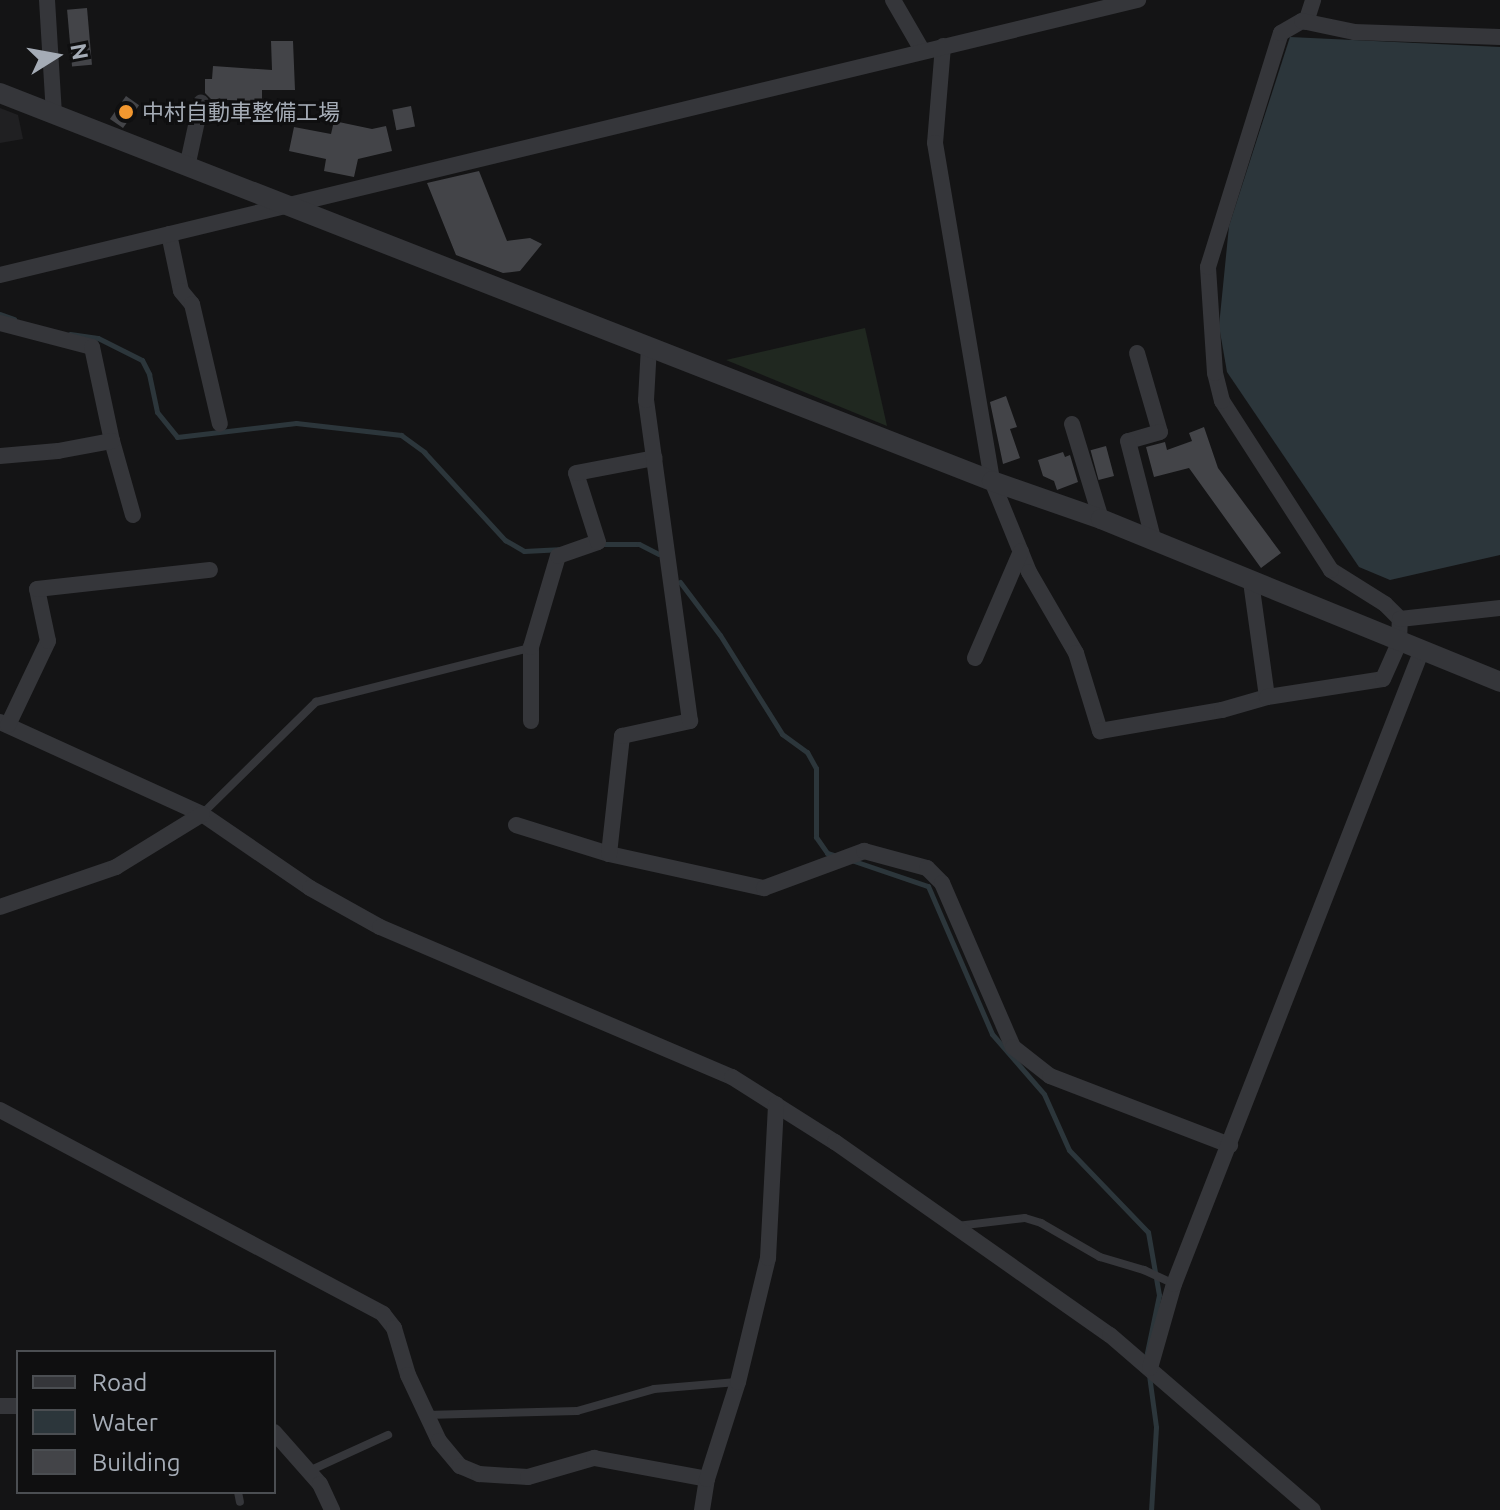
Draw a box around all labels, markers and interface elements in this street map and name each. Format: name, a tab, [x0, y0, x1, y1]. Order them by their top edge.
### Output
north arrow	[16, 16, 96, 96]
text: N	[66, 41, 94, 62]
place label: 中村自動車整備工場	[142, 99, 340, 125]
marker: 中村自動車整備工場	[117, 103, 135, 121]
legend	[16, 1350, 276, 1494]
text: Road	[92, 1369, 147, 1396]
text: Water	[92, 1409, 158, 1436]
text: Building	[92, 1449, 180, 1476]

